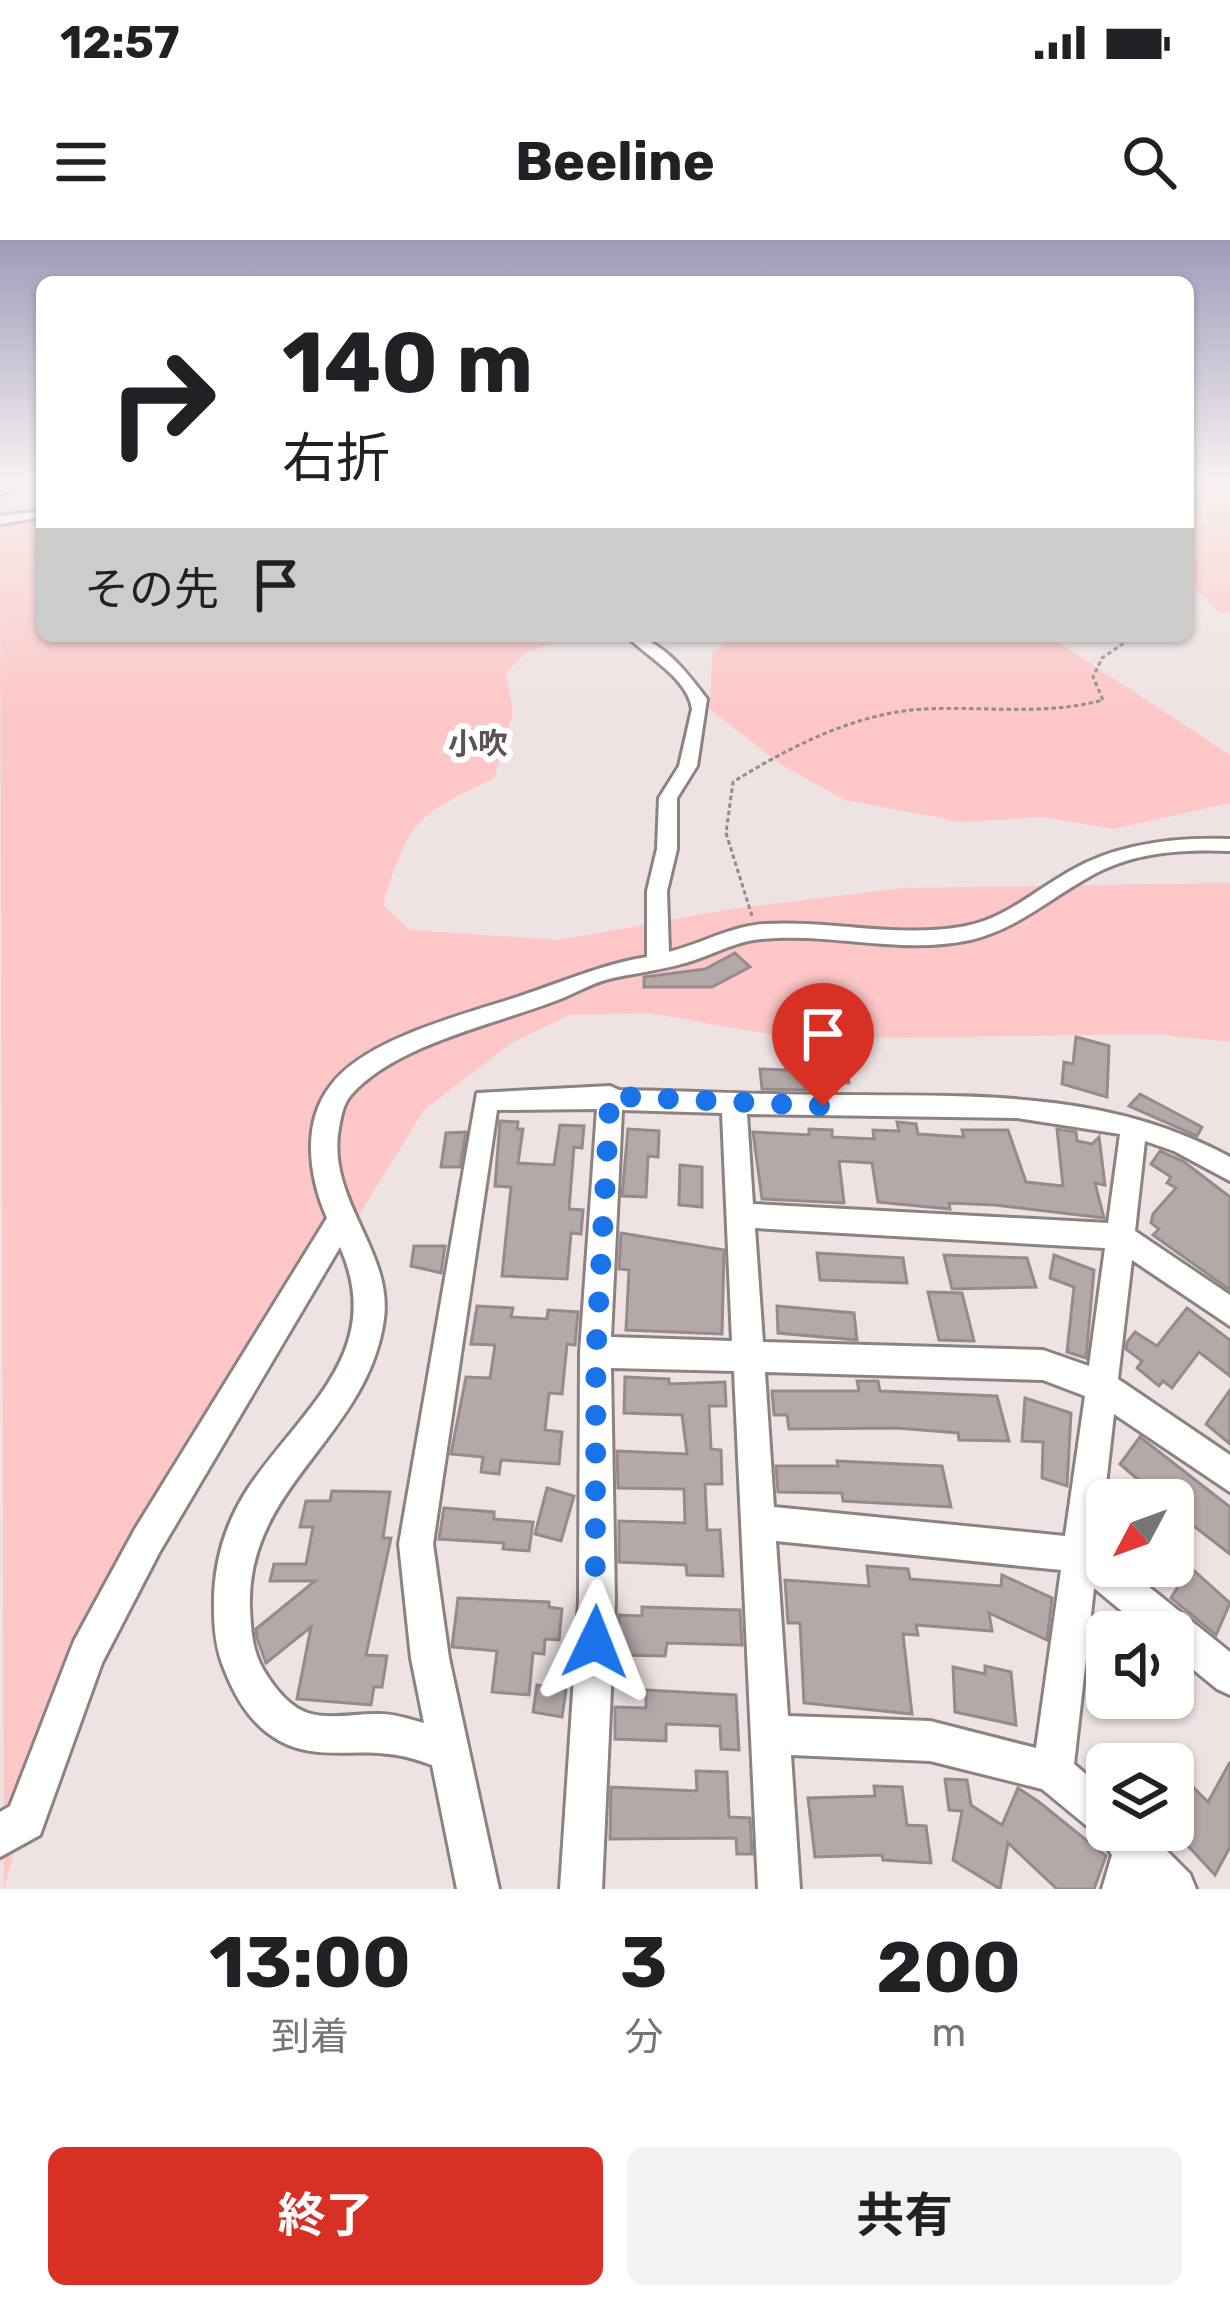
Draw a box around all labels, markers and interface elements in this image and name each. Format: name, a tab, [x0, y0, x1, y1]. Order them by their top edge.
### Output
text: 12:57	[60, 16, 180, 69]
icon: menu	[48, 129, 114, 195]
icon: search	[1116, 129, 1182, 195]
text: Beeline	[515, 130, 715, 194]
text: 140 m	[282, 313, 533, 413]
icon: right	[84, 324, 240, 480]
text: 右折	[282, 427, 390, 491]
icon: arrive	[243, 552, 309, 618]
text: その先	[84, 563, 219, 616]
district label: 小吹	[448, 726, 508, 762]
pin	[772, 983, 874, 1106]
icon: arrive	[790, 1001, 856, 1067]
north arrow	[1086, 1479, 1194, 1587]
map controls	[1086, 1479, 1194, 1851]
position arrow	[532, 1579, 658, 1705]
button: sound	[1086, 1611, 1194, 1719]
button: layers	[1086, 1743, 1194, 1851]
text: 13:00	[209, 1920, 411, 2005]
text: 3	[620, 1920, 667, 2005]
text: 200	[876, 1925, 1021, 2010]
text: m	[931, 2010, 966, 2056]
text: 到着	[271, 2014, 349, 2060]
text: 分	[624, 2014, 663, 2060]
button: 終了	[48, 2147, 603, 2285]
button: 共有	[627, 2147, 1182, 2285]

